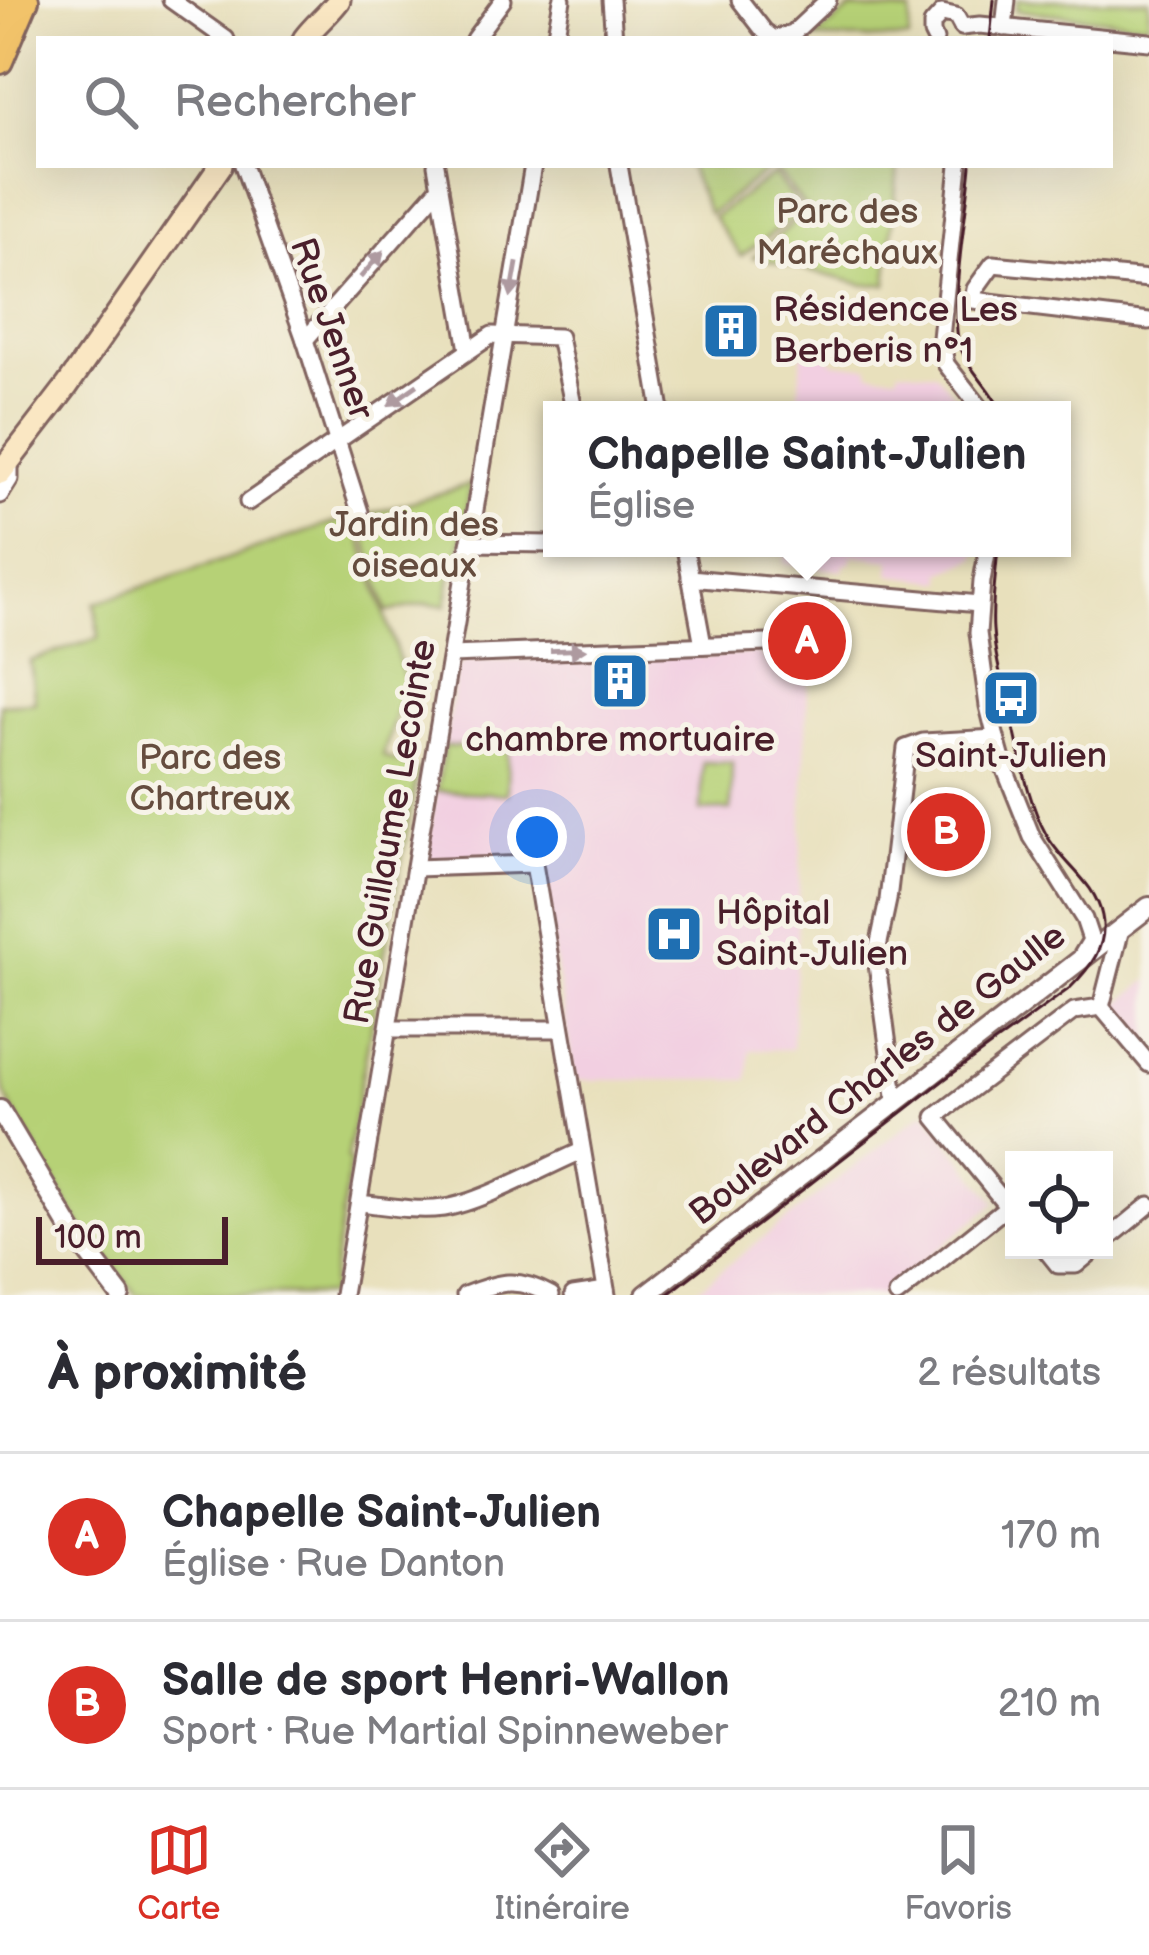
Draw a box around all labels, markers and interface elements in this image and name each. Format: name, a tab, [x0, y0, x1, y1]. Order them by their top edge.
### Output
search box	[36, 36, 1113, 168]
icon: search	[78, 69, 144, 135]
text: Rechercher	[174, 75, 415, 130]
park label: Parc des Maréchaux	[756, 191, 938, 275]
street label: Rue Jenner	[280, 233, 382, 426]
one-way arrow	[359, 249, 385, 279]
one-way arrow	[504, 262, 522, 300]
place label: Résidence Les Berberis n°1	[773, 289, 1018, 373]
building icon: Résidence Les Berberis n°1	[700, 300, 762, 362]
one-way arrow	[387, 383, 419, 406]
popup	[543, 401, 1071, 557]
text: Chapelle Saint-Julien	[587, 428, 1027, 483]
text: Église	[587, 483, 695, 530]
park label: Jardin des oiseaux	[329, 504, 499, 588]
pin: A	[768, 596, 846, 686]
street label: Rue Guillaume Lecointe	[336, 636, 446, 1028]
one-way arrow	[550, 640, 588, 659]
building icon: chambre mortuaire	[589, 650, 651, 712]
bus stop icon: Saint-Julien	[980, 667, 1042, 729]
place label: chambre mortuaire	[465, 719, 775, 762]
place label: Saint-Julien	[915, 735, 1107, 778]
park label: Parc des Chartreux	[130, 737, 291, 821]
pin: B	[907, 787, 985, 877]
your location	[507, 807, 567, 867]
place label: Hôpital Saint-Julien	[716, 892, 908, 976]
hospital icon: Hôpital Saint-Julien	[643, 903, 705, 965]
street label: Boulevard Charles de Gaulle	[681, 915, 1075, 1235]
map controls	[1005, 1151, 1113, 1259]
button: locate	[1005, 1151, 1113, 1259]
scale bar	[36, 1211, 228, 1264]
text: 100 m	[54, 1218, 142, 1258]
text: À proximité	[48, 1343, 307, 1404]
text: 2 résultats	[917, 1350, 1101, 1397]
text: Chapelle Saint-Julien	[162, 1486, 601, 1541]
text: A	[75, 1513, 99, 1560]
text: 170 m	[1001, 1513, 1101, 1560]
text: Église · Rue Danton	[162, 1541, 505, 1588]
text: Salle de sport Henri-Wallon	[162, 1654, 730, 1709]
text: B	[73, 1681, 101, 1728]
text: 210 m	[998, 1681, 1101, 1728]
text: Sport · Rue Martial Spinneweber	[162, 1709, 728, 1756]
tab: Carte	[137, 1817, 220, 1929]
tab: Itinéraire	[495, 1817, 630, 1929]
tab: Favoris	[904, 1817, 1012, 1929]

